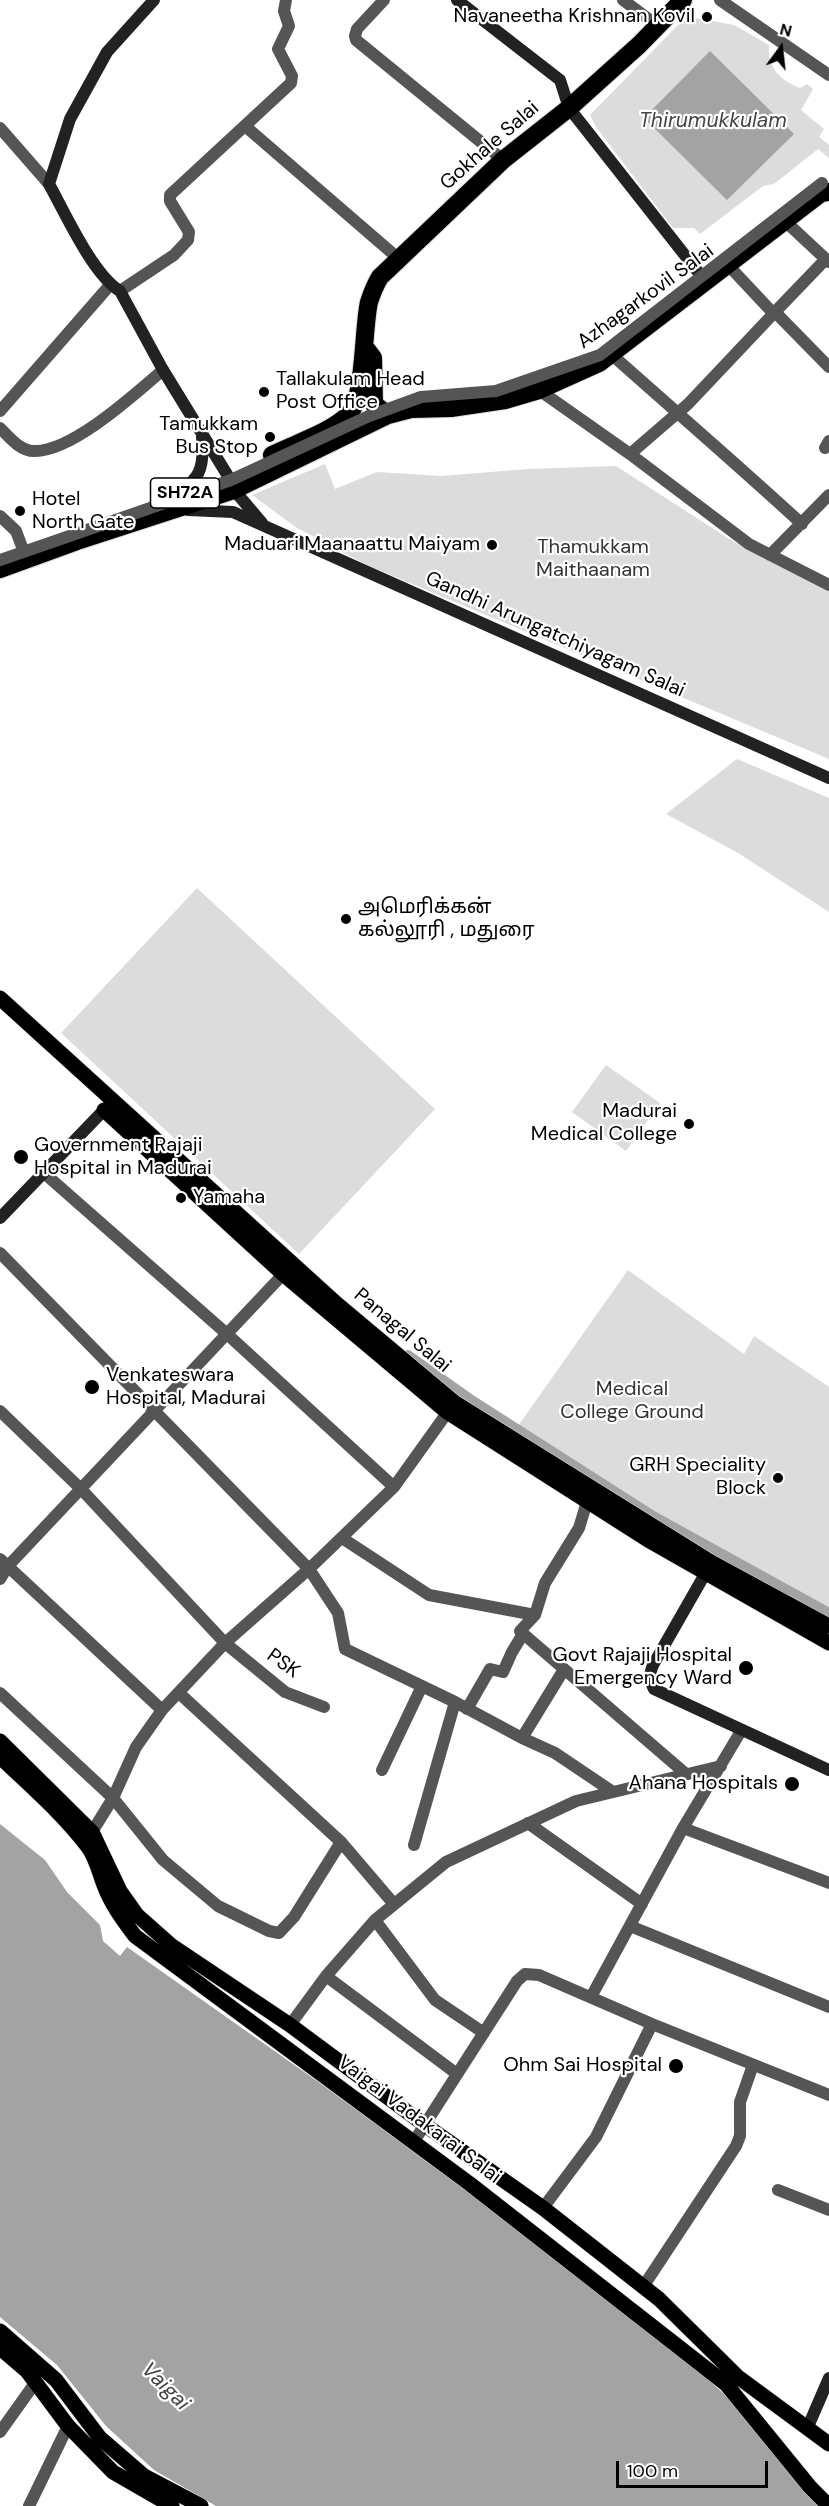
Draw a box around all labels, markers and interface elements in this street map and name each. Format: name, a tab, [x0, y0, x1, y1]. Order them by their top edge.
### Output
place label: Navaneetha Krishnan Kovil	[454, 5, 695, 29]
marker: Navaneetha Krishnan Kovil	[700, 10, 714, 24]
north arrow	[751, 18, 811, 78]
text: N	[777, 18, 794, 42]
street label: Gokhale Salai	[436, 97, 544, 195]
water label: Thirumukkulam	[639, 108, 787, 134]
street label: Azhagarkovil Salai	[573, 239, 719, 355]
place label: Tallakulam Head Post Office	[276, 368, 425, 415]
marker: Tallakulam Head Post Office	[257, 385, 271, 399]
place label: Tamukkam Bus Stop	[159, 413, 258, 460]
marker: Tamukkam Bus Stop	[263, 430, 277, 444]
road number: SH72A	[150, 478, 219, 508]
place label: Hotel North Gate	[32, 488, 134, 535]
marker: Hotel North Gate	[13, 504, 27, 518]
place label: Maduari Maanaattu Maiyam	[224, 533, 480, 557]
park label: Thamukkam Maithaanam	[536, 536, 650, 583]
marker: Maduari Maanaattu Maiyam	[485, 538, 499, 552]
street label: Gandhi Arungatchiyagam Salai	[422, 567, 688, 703]
place label: அமெரிக்கன் கல்லூரி , மதுரை	[358, 896, 535, 943]
marker: அமெரிக்கன் கல்லூரி , மதுரை	[339, 912, 353, 926]
place label: Madurai Medical College	[531, 1100, 677, 1147]
marker: Madurai Medical College	[682, 1117, 696, 1131]
place label: Government Rajaji Hospital in Madurai	[34, 1134, 212, 1181]
marker: Government Rajaji Hospital in Madurai	[12, 1148, 30, 1166]
place label: Yamaha	[193, 1186, 265, 1210]
marker: Yamaha	[174, 1191, 188, 1205]
street label: Panagal Salai	[349, 1284, 455, 1378]
place label: Venkateswara Hospital, Madurai	[106, 1364, 266, 1411]
marker: Venkateswara Hospital, Madurai	[83, 1378, 101, 1396]
park label: Medical College Ground	[560, 1378, 704, 1425]
place label: GRH Speciality Block	[629, 1454, 766, 1501]
marker: GRH Speciality Block	[771, 1471, 785, 1485]
street label: PSK	[262, 1644, 304, 1684]
place label: Govt Rajaji Hospital Emergency Ward	[553, 1644, 732, 1691]
marker: Govt Rajaji Hospital Emergency Ward	[737, 1659, 755, 1677]
place label: Ahana Hospitals	[629, 1772, 778, 1796]
marker: Ahana Hospitals	[783, 1775, 801, 1793]
street label: Vaigai Vadakarai Salai	[332, 2051, 506, 2189]
place label: Ohm Sai Hospital	[503, 2054, 662, 2078]
marker: Ohm Sai Hospital	[667, 2057, 685, 2075]
water label: Vaigai	[136, 2358, 194, 2416]
scale bar	[619, 2449, 770, 2487]
text: 100 m	[627, 2459, 678, 2483]

